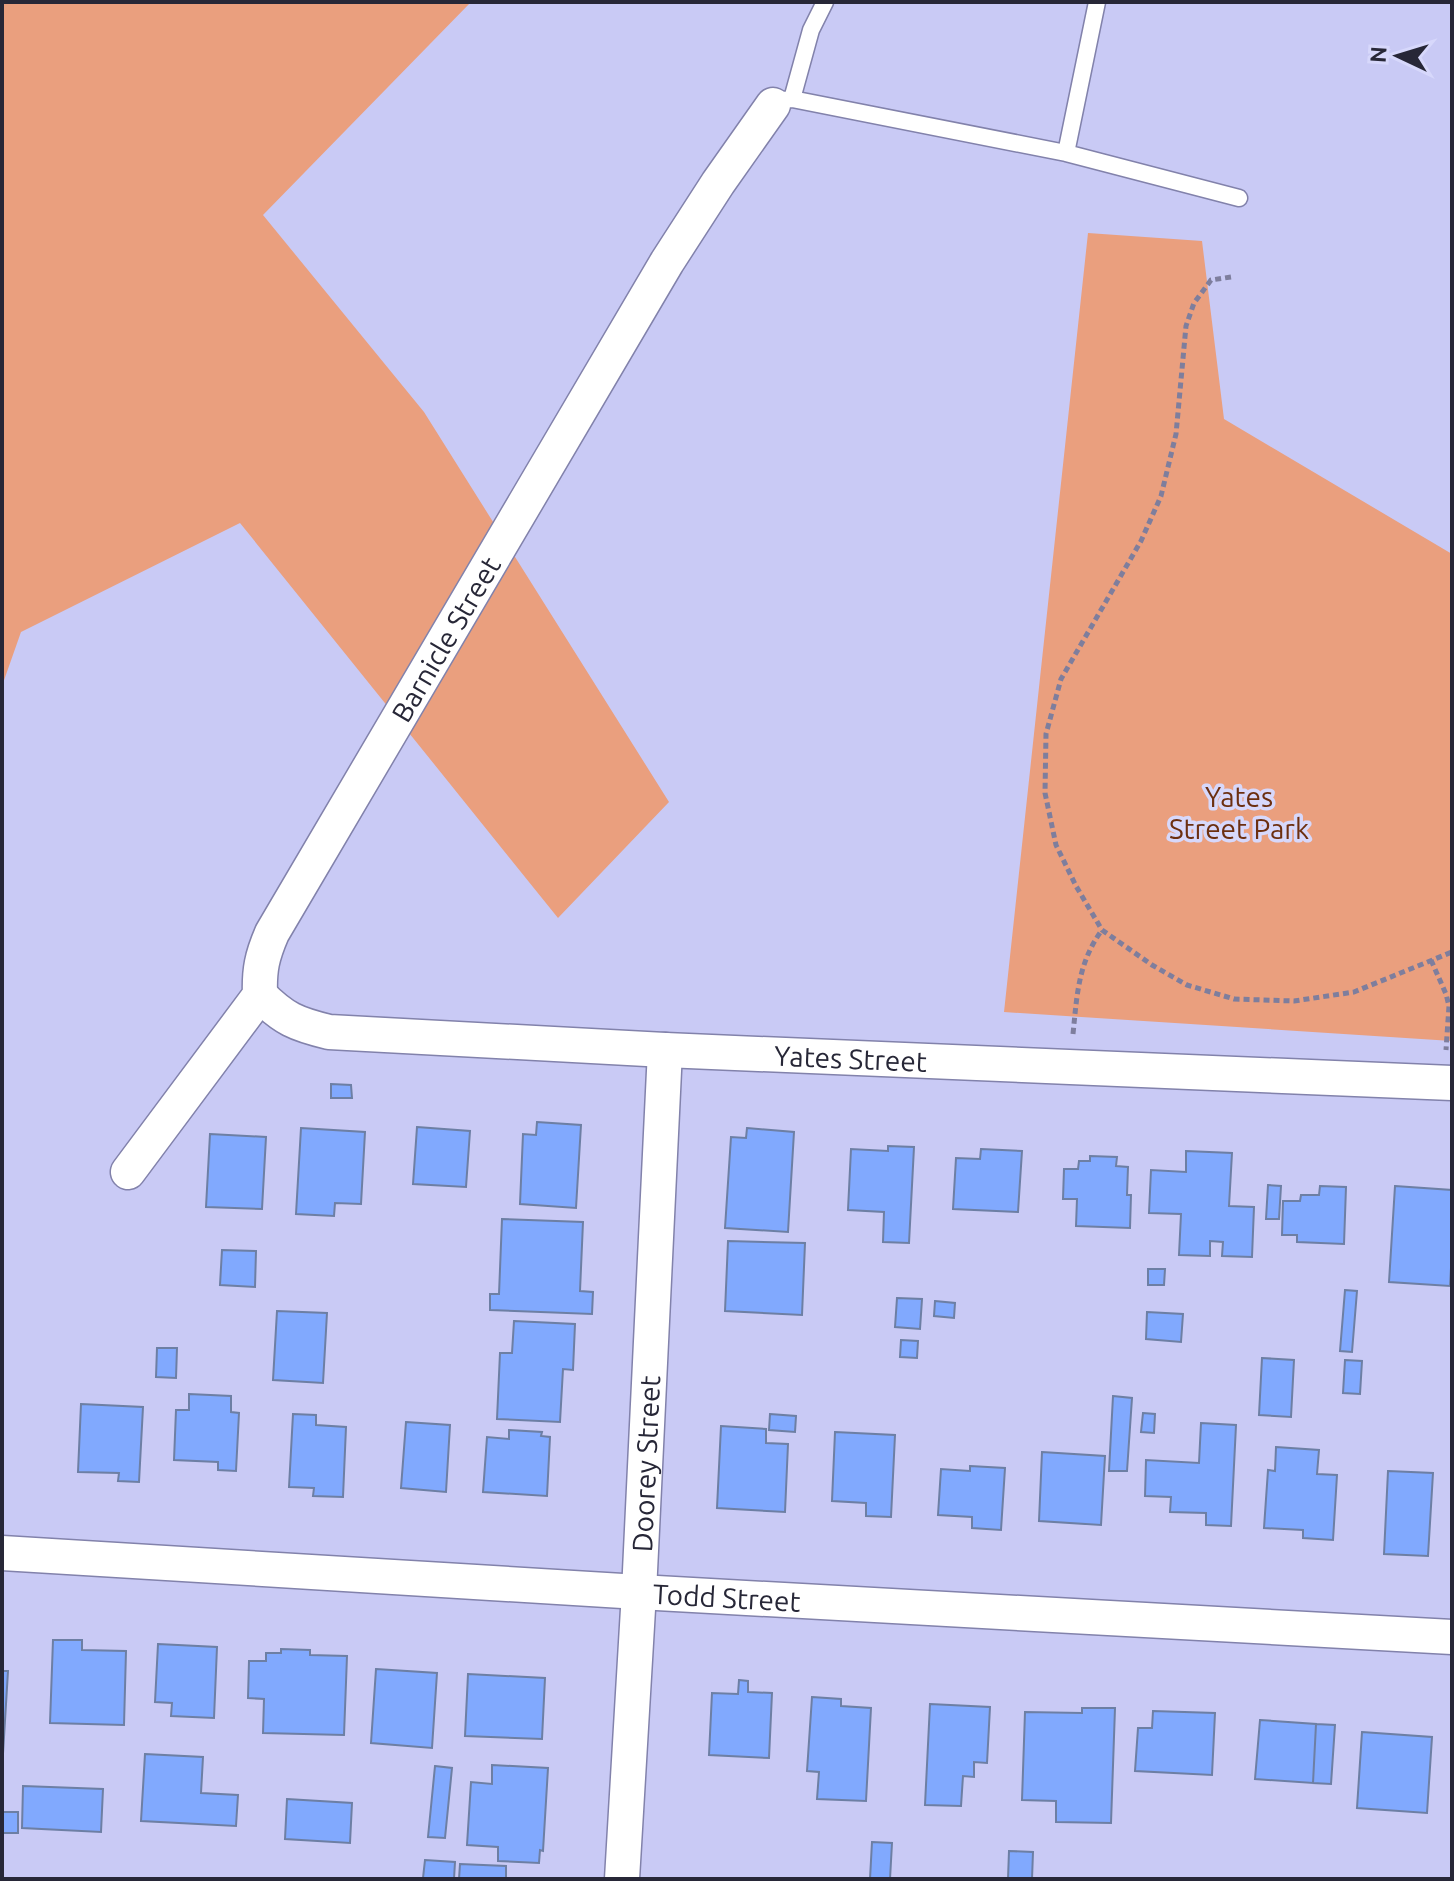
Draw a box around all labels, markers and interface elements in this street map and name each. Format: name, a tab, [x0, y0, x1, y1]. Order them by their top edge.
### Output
north arrow	[1358, 16, 1438, 96]
text: N	[1365, 46, 1391, 64]
street label: Barnicle Street	[385, 551, 506, 727]
park label: Yates Street Park	[1169, 781, 1309, 844]
street label: Yates Street	[774, 1039, 928, 1076]
street label: Doorey Street	[625, 1375, 665, 1553]
street label: Todd Street	[652, 1577, 801, 1616]

